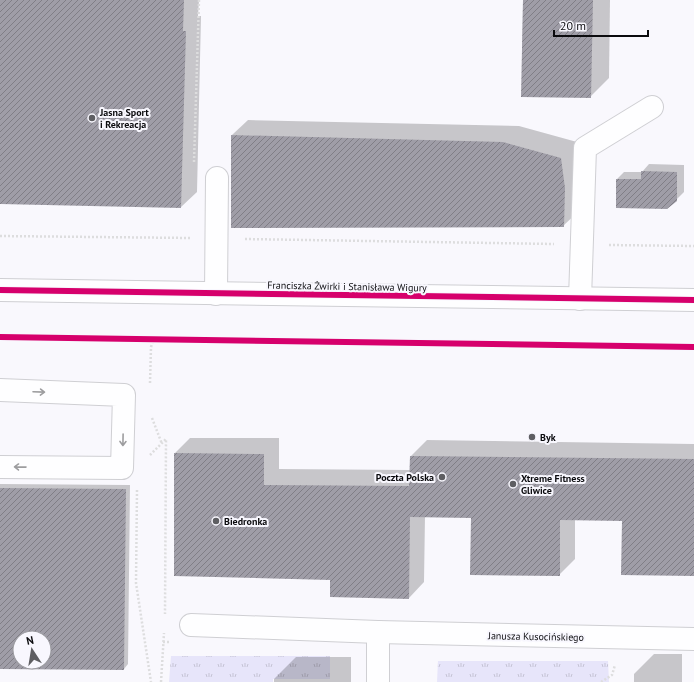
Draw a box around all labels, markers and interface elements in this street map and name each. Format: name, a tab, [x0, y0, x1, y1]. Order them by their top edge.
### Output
scale bar	[554, 12, 648, 38]
text: 20 m	[560, 18, 586, 33]
place label: Jasna Sport i Rekreacja	[99, 106, 149, 131]
marker: Jasna Sport i Rekreacja	[87, 113, 97, 123]
street label: Franciszka Żwirki i Stanisława Wigury	[267, 279, 427, 294]
one-way arrow	[32, 388, 45, 396]
place label: Byk	[540, 431, 556, 444]
marker: Byk	[527, 432, 537, 442]
one-way arrow	[119, 433, 127, 446]
one-way arrow	[14, 463, 27, 471]
place label: Poczta Polska	[376, 471, 434, 484]
marker: Poczta Polska	[437, 472, 447, 482]
place label: Xtreme Fitness Gliwice	[521, 472, 585, 497]
marker: Xtreme Fitness Gliwice	[508, 479, 518, 489]
place label: Biedronka	[224, 515, 267, 528]
marker: Biedronka	[211, 516, 221, 526]
street label: Janusza Kusocińskiego	[487, 629, 584, 644]
north arrow	[12, 630, 52, 670]
text: N	[25, 633, 35, 648]

